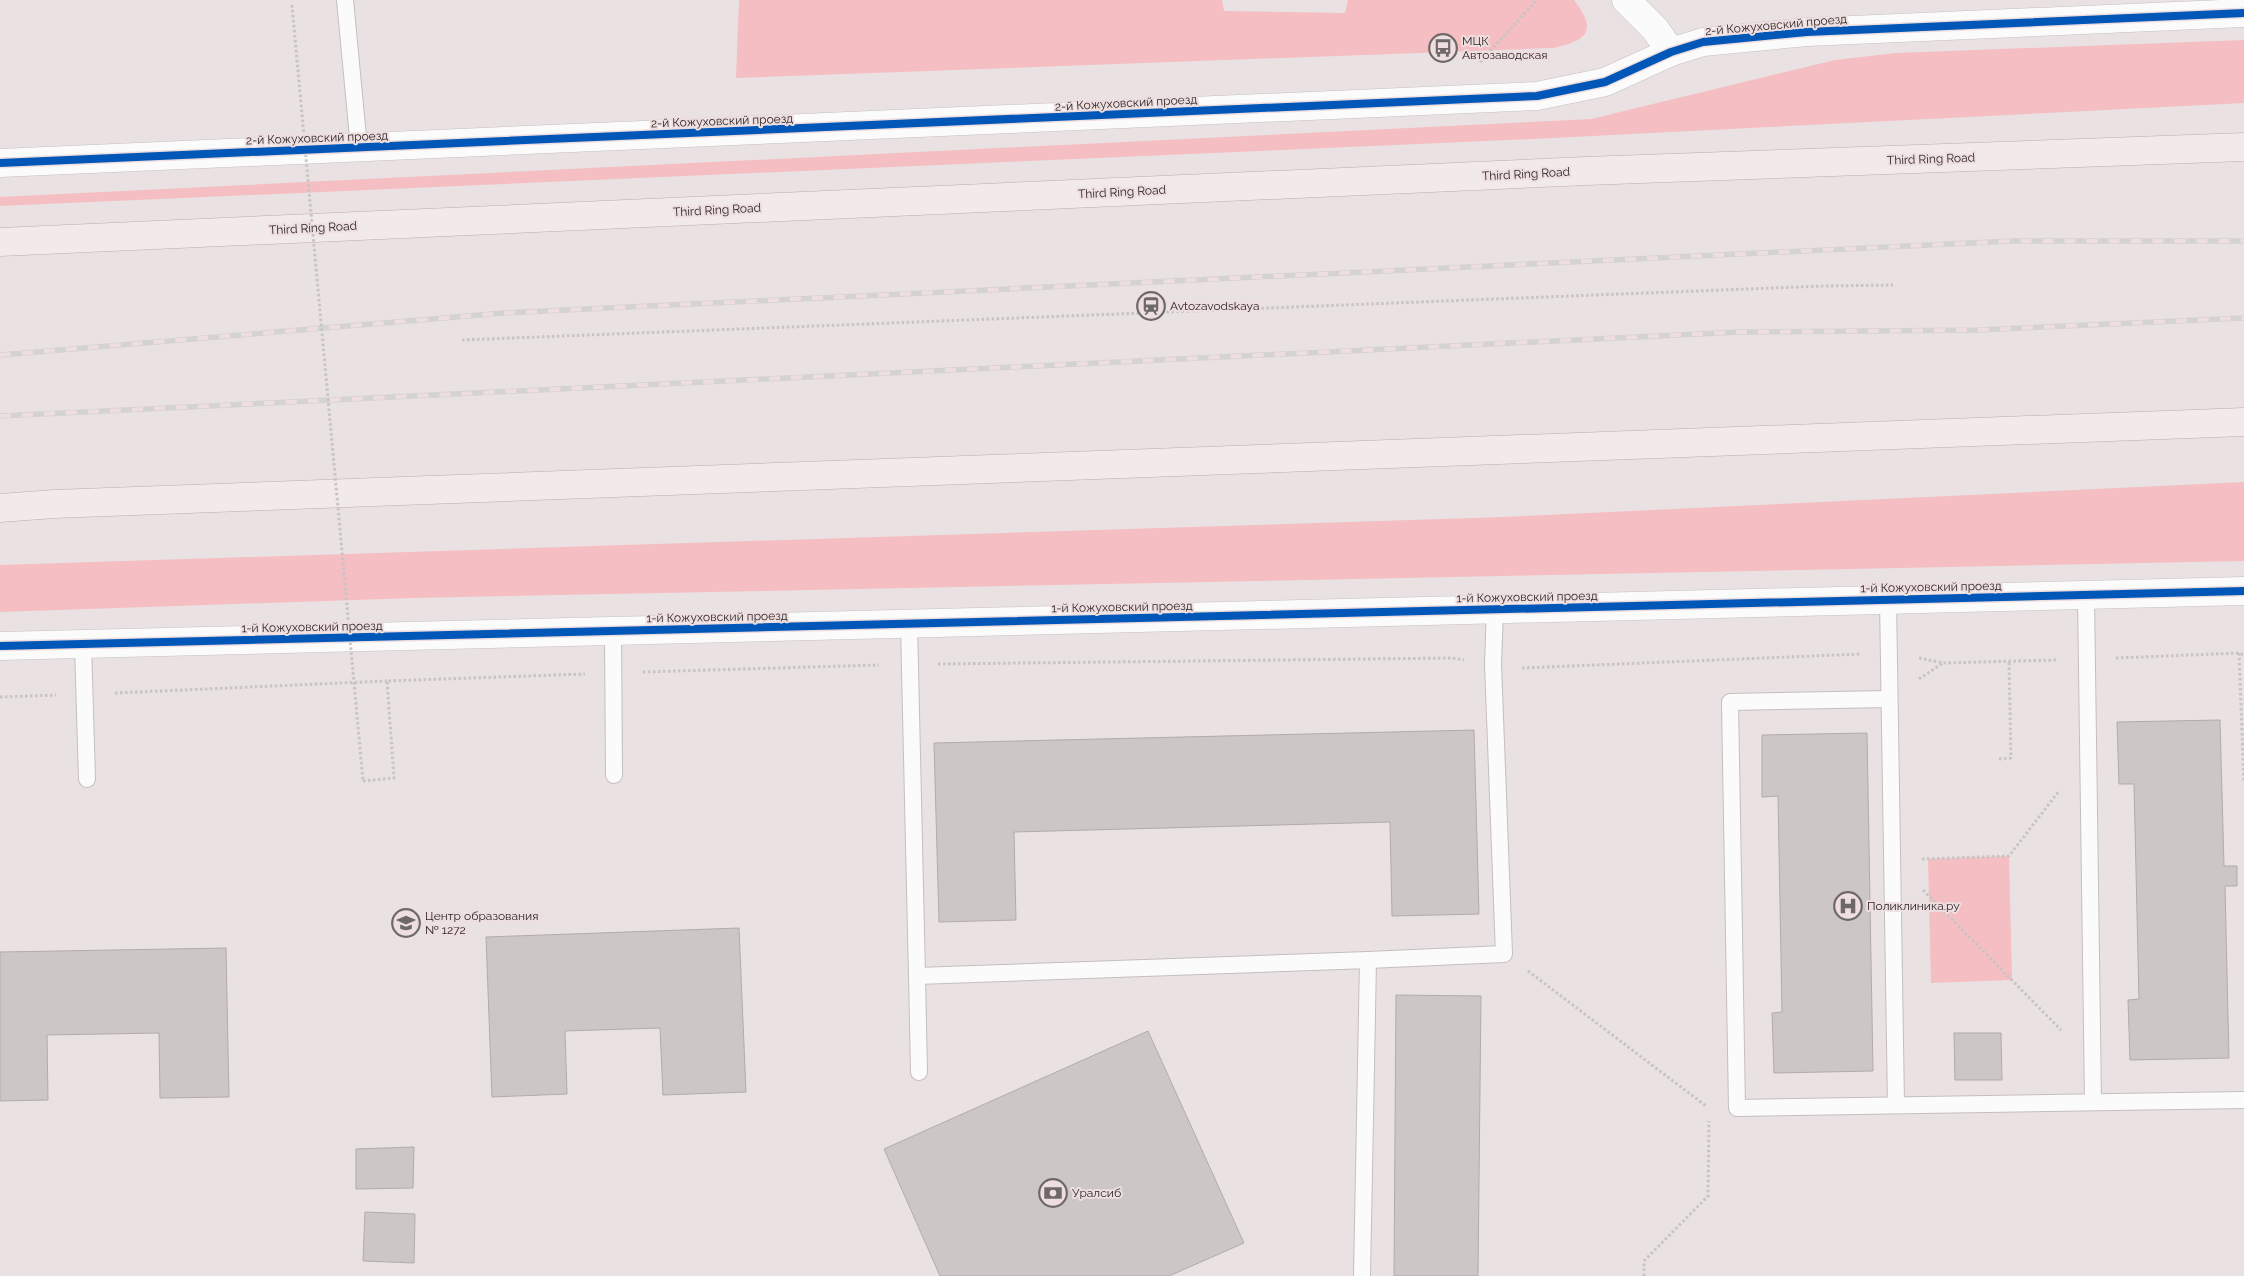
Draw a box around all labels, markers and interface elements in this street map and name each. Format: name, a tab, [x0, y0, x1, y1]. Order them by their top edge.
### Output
street label: 2-й Кожуховский проезд	[1704, 12, 1848, 38]
bus stop icon: МЦК Автозаводская	[1428, 33, 1458, 63]
place label: МЦК Автозаводская	[1462, 34, 1548, 62]
street label: 2-й Кожуховский проезд	[1054, 92, 1198, 114]
street label: 2-й Кожуховский проезд	[651, 112, 793, 130]
street label: 2-й Кожуховский проезд	[246, 129, 388, 147]
street label: Third Ring Road	[1887, 150, 1975, 168]
street label: Third Ring Road	[1482, 165, 1570, 183]
street label: Third Ring Road	[1078, 183, 1166, 201]
street label: Third Ring Road	[673, 201, 761, 219]
street label: Third Ring Road	[269, 219, 357, 237]
station icon: Avtozavodskaya	[1136, 291, 1166, 321]
place label: Avtozavodskaya	[1170, 299, 1259, 313]
street label: 1-й Кожуховский проезд	[1860, 579, 2002, 595]
street label: 1-й Кожуховский проезд	[1456, 589, 1598, 605]
street label: 1-й Кожуховский проезд	[1051, 599, 1193, 615]
street label: 1-й Кожуховский проезд	[646, 609, 788, 625]
street label: 1-й Кожуховский проезд	[241, 619, 383, 635]
hospital icon: Поликлиника.ру	[1833, 891, 1863, 921]
place label: Поликлиника.ру	[1867, 899, 1960, 913]
school or university icon: Центр образования № 1272	[391, 908, 421, 938]
place label: Центр образования № 1272	[425, 909, 538, 937]
bank icon: Уралсиб	[1038, 1178, 1068, 1208]
place label: Уралсиб	[1072, 1186, 1121, 1200]

